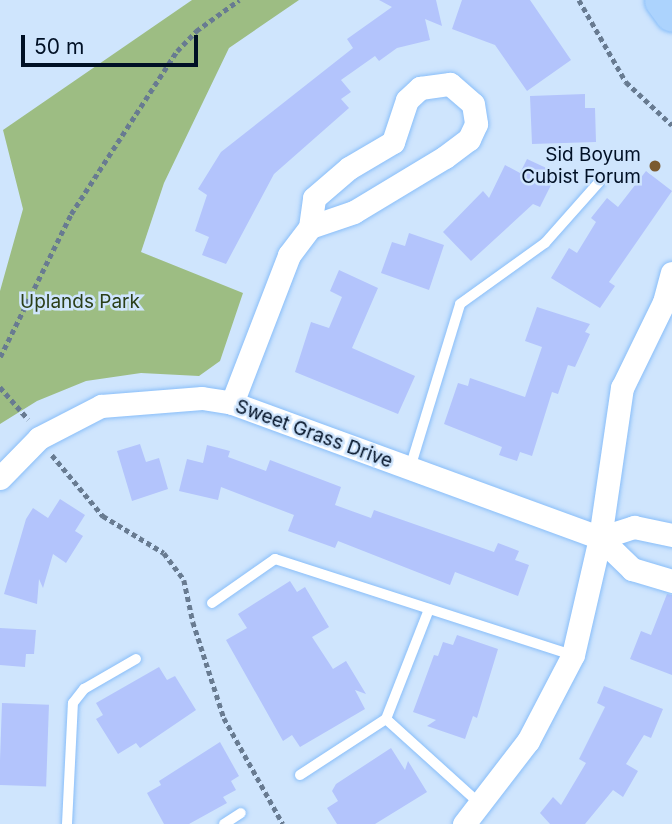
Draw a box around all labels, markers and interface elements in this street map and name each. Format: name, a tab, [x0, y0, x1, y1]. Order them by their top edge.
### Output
scale bar	[24, 21, 201, 65]
text: 50 m	[34, 34, 84, 59]
place label: Sid Boyum Cubist Forum	[521, 144, 641, 188]
marker: Sid Boyum Cubist Forum	[647, 158, 663, 174]
park label: Uplands Park	[20, 291, 140, 313]
street label: Sweet Grass Drive	[232, 395, 396, 473]

